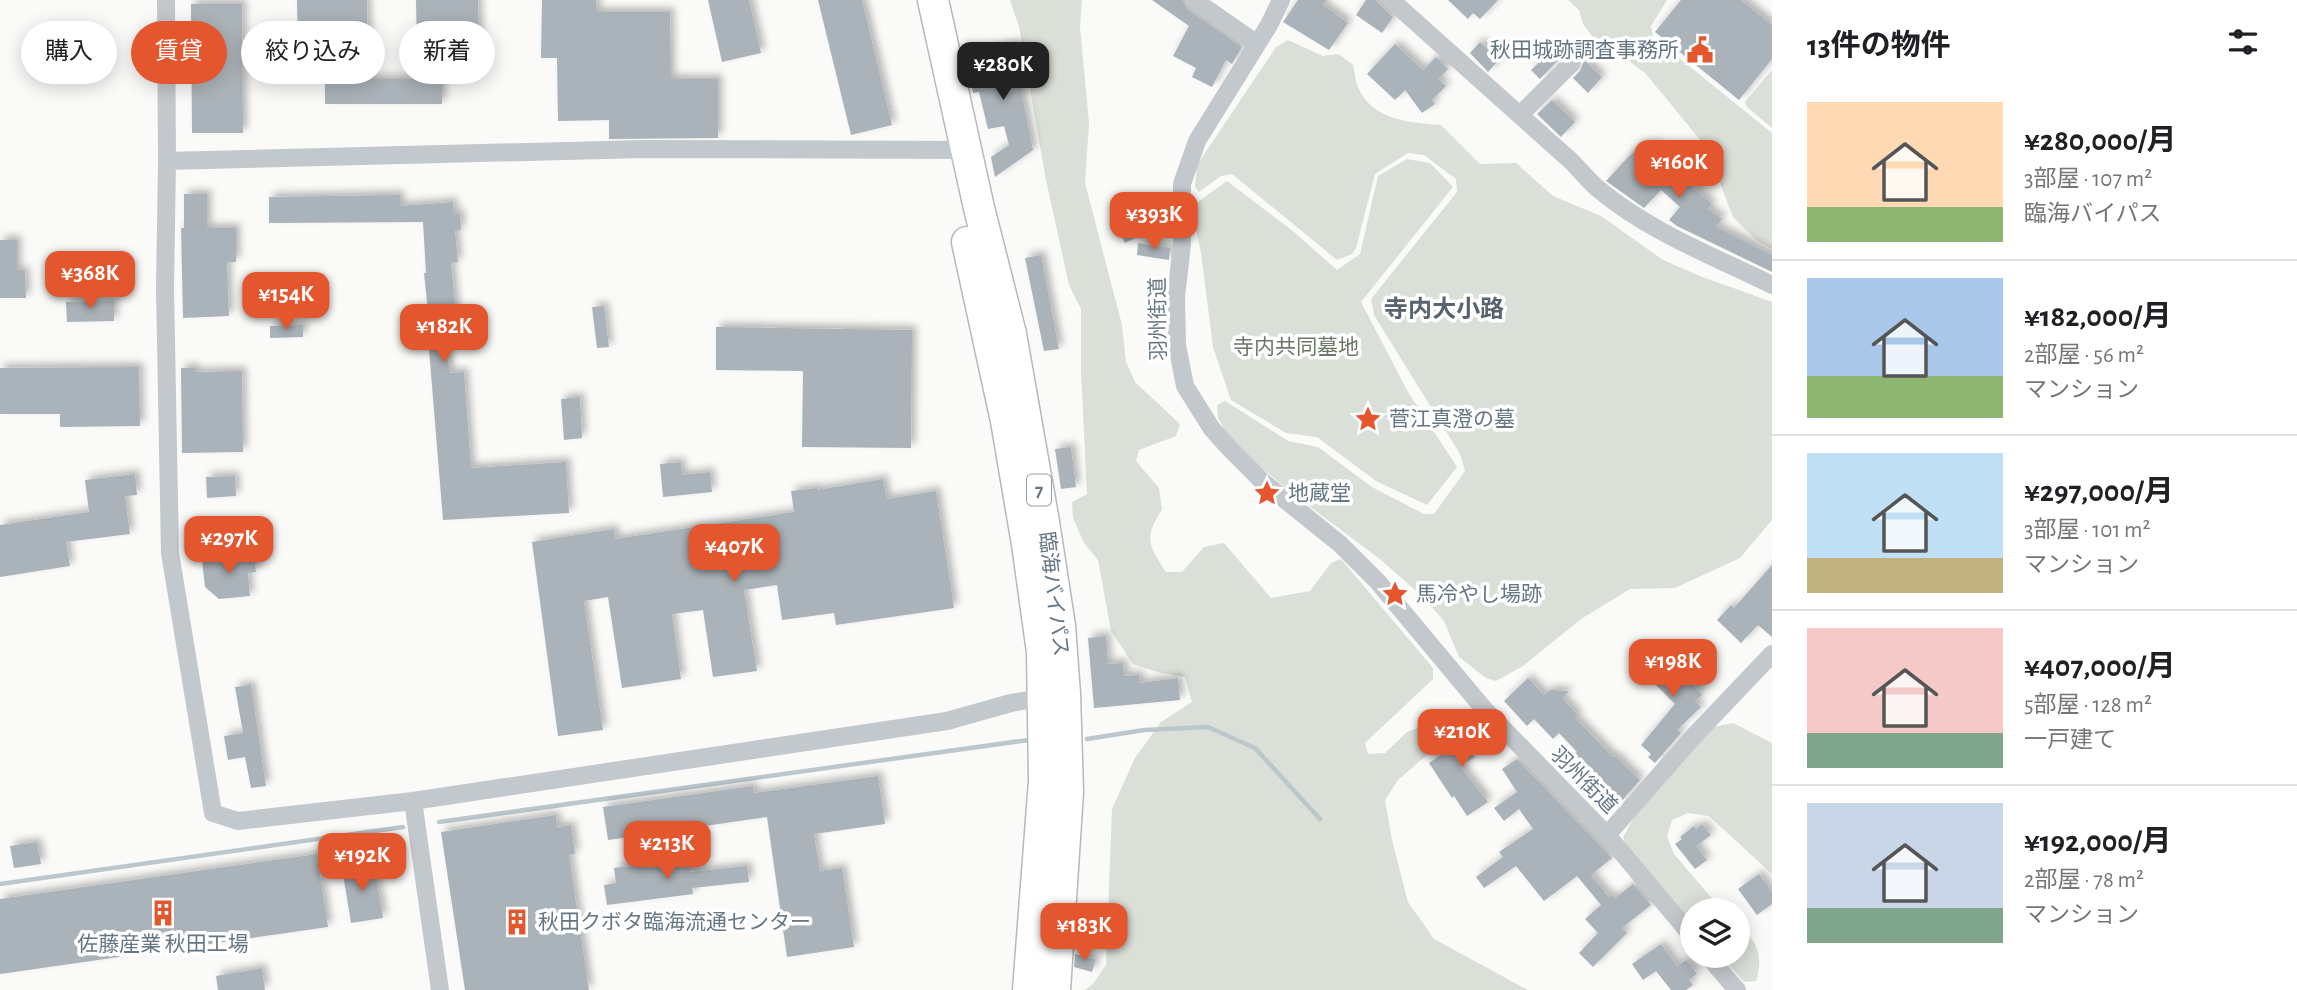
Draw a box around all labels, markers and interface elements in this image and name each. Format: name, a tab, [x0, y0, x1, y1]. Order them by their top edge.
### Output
chip: 購入	[21, 21, 117, 84]
chip: 賃貸	[131, 21, 227, 84]
chip: 絞り込み	[241, 21, 385, 84]
chip: 新着	[399, 21, 495, 84]
icon: filters	[2224, 23, 2262, 61]
text: 13件の物件	[1807, 31, 1951, 61]
public building icon: 秋田城跡調査事務所	[1685, 35, 1715, 65]
place label: 秋田城跡調査事務所	[1490, 39, 1679, 61]
pin: ¥280K	[954, 42, 1052, 102]
text: ¥280K	[973, 53, 1033, 76]
text: ¥280,000/月	[2024, 126, 2177, 156]
icon: home	[1863, 130, 1947, 214]
pin: ¥160K	[1630, 140, 1728, 200]
text: ¥160K	[1651, 151, 1707, 174]
text: 3部屋 · 107 m²	[2024, 168, 2152, 191]
pin: ¥393K	[1105, 192, 1203, 252]
text: ¥393K	[1126, 203, 1182, 226]
text: 臨海バイパス	[2024, 203, 2162, 226]
pin: ¥368K	[41, 252, 139, 311]
text: ¥368K	[61, 262, 119, 285]
pin: ¥154K	[237, 272, 335, 332]
street label: 羽州街道	[1146, 277, 1170, 361]
text: ¥154K	[258, 283, 314, 306]
district label: 寺内大小路	[1384, 296, 1504, 322]
text: ¥182,000/月	[2024, 302, 2172, 332]
pin: ¥182K	[395, 304, 493, 364]
icon: home	[1863, 306, 1947, 390]
text: ¥182K	[416, 315, 472, 338]
park label: 寺内共同墓地	[1233, 336, 1359, 358]
text: 2部屋 · 56 m²	[2024, 344, 2144, 367]
text: マンション	[2024, 379, 2139, 402]
place icon: 菅江真澄の墓	[1353, 404, 1383, 434]
place label: 菅江真澄の墓	[1389, 408, 1515, 430]
road number: 7	[1027, 475, 1051, 505]
text: ¥297,000/月	[2024, 477, 2174, 507]
place icon: 地蔵堂	[1252, 478, 1282, 508]
icon: home	[1863, 481, 1947, 565]
place label: 地蔵堂	[1288, 482, 1351, 504]
pin: ¥297K	[180, 516, 278, 576]
text: 3部屋 · 101 m²	[2024, 519, 2151, 542]
pin: ¥407K	[685, 524, 783, 584]
text: ¥297K	[200, 527, 258, 550]
street label: 臨海バイパス	[1035, 530, 1073, 658]
text: ¥407K	[704, 535, 764, 558]
text: マンション	[2024, 554, 2139, 577]
place icon: 馬冷やし場跡	[1380, 579, 1410, 609]
place label: 馬冷やし場跡	[1416, 583, 1542, 605]
pin: ¥198K	[1624, 640, 1722, 699]
text: ¥198K	[1645, 650, 1701, 673]
text: ¥407,000/月	[2024, 652, 2176, 682]
icon: home	[1863, 656, 1947, 740]
text: 5部屋 · 128 m²	[2024, 694, 2152, 717]
pin: ¥210K	[1413, 710, 1511, 769]
text: ¥210K	[1434, 720, 1490, 743]
text: 一戸建て	[2024, 729, 2116, 752]
street label: 羽州街道	[1547, 743, 1621, 817]
pin: ¥213K	[618, 822, 716, 881]
text: ¥192,000/月	[2024, 827, 2171, 857]
icon: home	[1863, 831, 1947, 915]
text: ¥213K	[640, 832, 694, 855]
pin: ¥192K	[313, 834, 411, 893]
text: ¥192K	[334, 844, 390, 867]
text: 2部屋 · 78 m²	[2024, 869, 2144, 892]
building icon: 佐藤産業 秋田工場	[148, 898, 178, 928]
map controls	[1680, 898, 1750, 968]
button: layers	[1680, 898, 1750, 968]
pin: ¥183K	[1035, 904, 1133, 963]
text: マンション	[2024, 904, 2139, 927]
building icon: 秋田クボタ臨海流通センター	[502, 907, 532, 937]
place label: 秋田クボタ臨海流通センター	[538, 911, 811, 933]
text: ¥183K	[1056, 914, 1112, 937]
place label: 佐藤産業 秋田工場	[77, 933, 249, 955]

